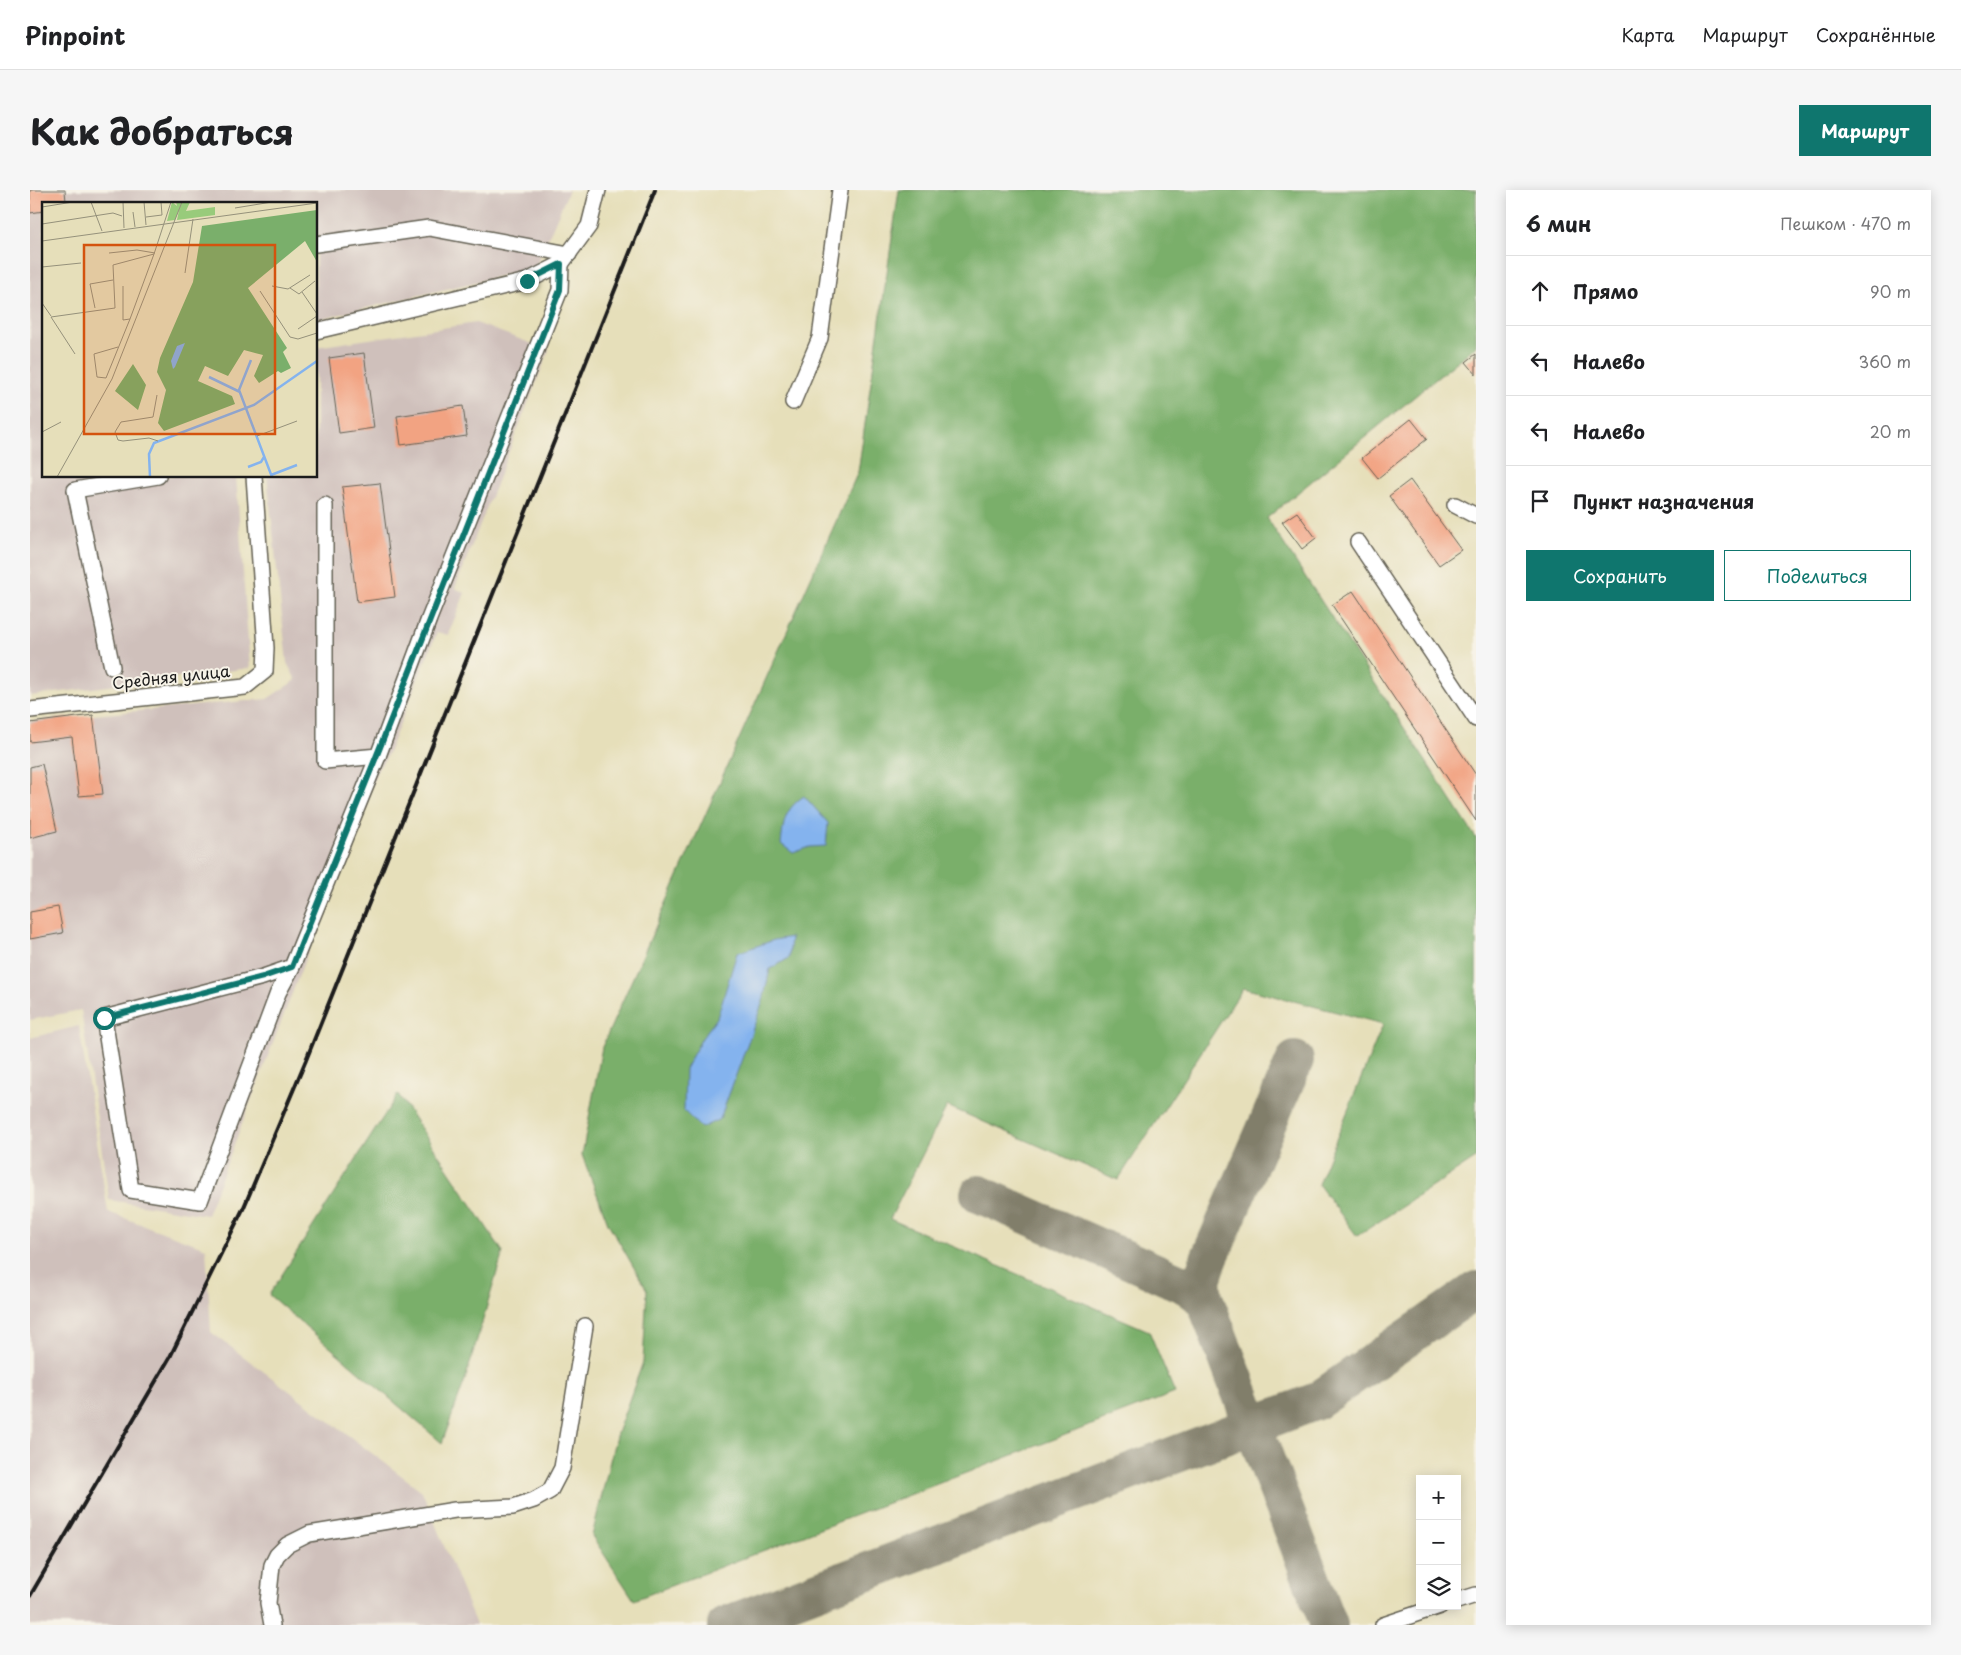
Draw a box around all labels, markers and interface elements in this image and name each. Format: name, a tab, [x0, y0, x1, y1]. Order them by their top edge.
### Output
text: Pinpoint	[25, 17, 126, 53]
text: Карта	[1622, 21, 1674, 48]
text: Маршрут	[1702, 21, 1788, 48]
text: Сохранённые	[1816, 21, 1936, 48]
text: Как добраться	[30, 104, 294, 157]
button: Маршрут	[1799, 105, 1931, 156]
inset map	[42, 202, 318, 478]
text: 6 мин	[1526, 207, 1592, 239]
text: Пешком · 470 m	[1780, 211, 1911, 235]
route end	[516, 270, 539, 293]
icon: ahead	[1526, 277, 1554, 305]
text: Прямо	[1573, 277, 1638, 305]
text: 90 m	[1870, 279, 1911, 303]
icon: left	[1526, 347, 1554, 375]
text: Налево	[1573, 347, 1645, 375]
text: 360 m	[1859, 349, 1911, 373]
icon: left	[1526, 417, 1554, 445]
text: Налево	[1573, 417, 1645, 445]
text: 20 m	[1870, 419, 1911, 443]
icon: arrive	[1526, 487, 1554, 515]
text: Пункт назначения	[1573, 487, 1754, 515]
button: Сохранить	[1526, 550, 1714, 601]
button: Поделиться	[1724, 550, 1911, 601]
street label: Средняя улица	[111, 658, 231, 694]
route start	[93, 1007, 116, 1030]
map controls	[1416, 1475, 1461, 1610]
button: +	[1416, 1475, 1461, 1520]
button: −	[1416, 1520, 1461, 1565]
button: layers	[1416, 1565, 1461, 1610]

